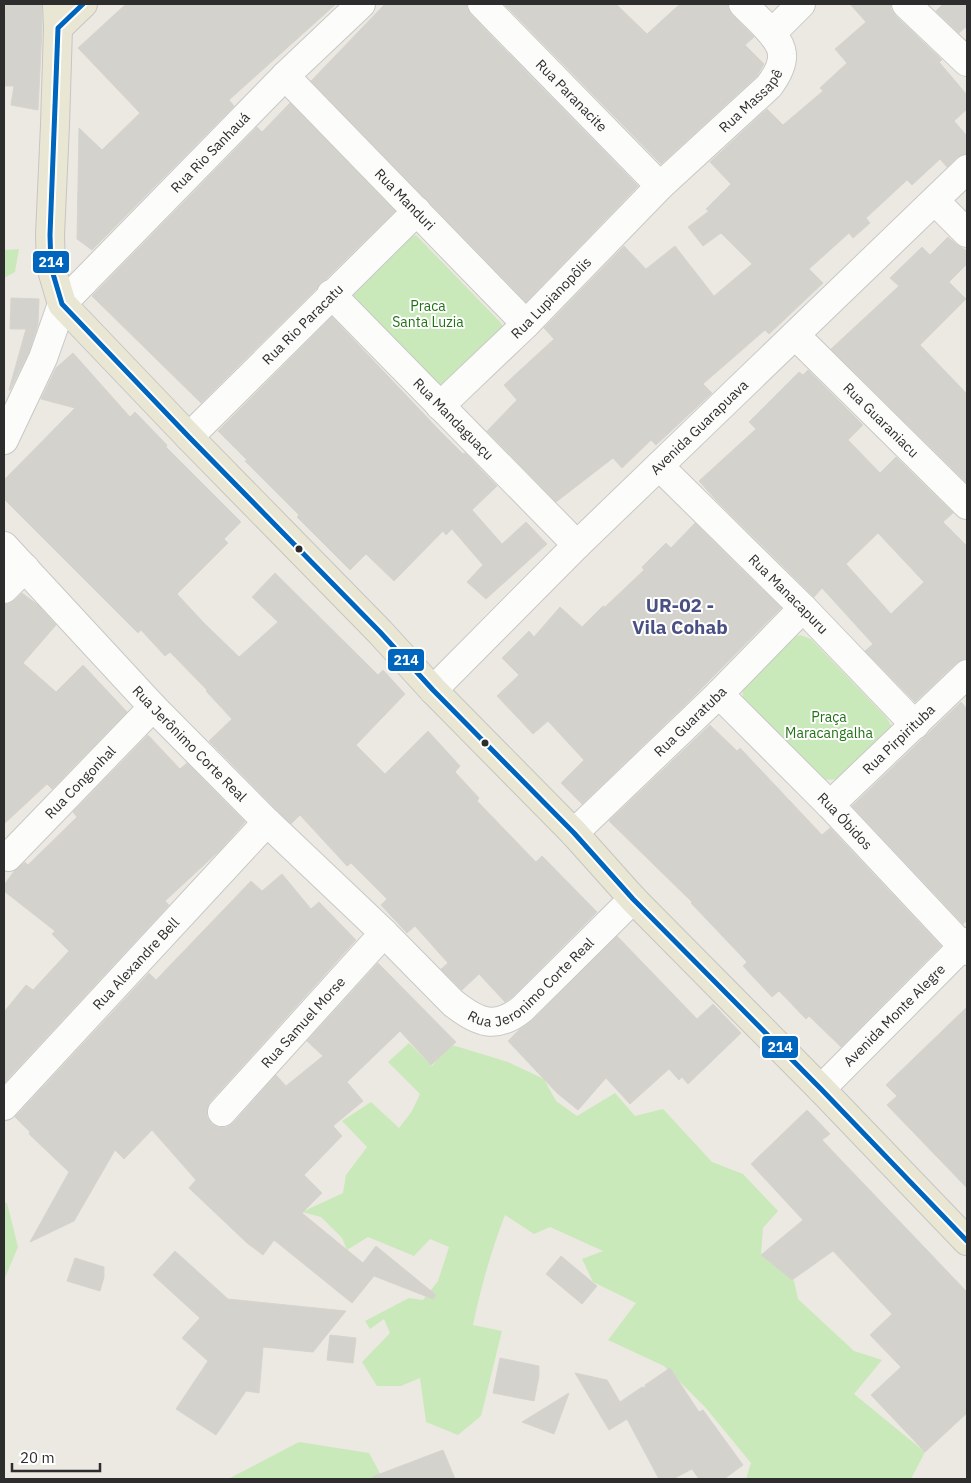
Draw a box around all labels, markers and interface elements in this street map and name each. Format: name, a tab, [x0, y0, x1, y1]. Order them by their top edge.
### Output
street label: Rua Paranacite	[532, 55, 611, 136]
street label: Rua Massapê	[715, 66, 787, 136]
street label: Rua Rio Sanhauá	[167, 108, 254, 197]
street label: Rua Manduri	[371, 165, 439, 234]
line badge: 214	[32, 250, 70, 274]
text: 214	[38, 253, 64, 271]
street label: Rua Lupianopôlis	[507, 253, 595, 343]
street label: Rua Rio Paracatu	[258, 280, 347, 368]
park label: Praca Santa Luzia	[392, 297, 464, 331]
street label: Rua Mandaguaçu	[409, 374, 498, 464]
street label: Avenida Guarapuava	[646, 376, 752, 479]
street label: Rua Guaraniacu	[839, 379, 923, 461]
unlabelled marker	[294, 544, 304, 554]
street label: Rua Manacapuru	[745, 550, 832, 638]
district label: UR-02 - Vila Cohab	[632, 593, 728, 639]
line badge: 214	[387, 648, 425, 672]
text: 214	[393, 651, 419, 669]
street label: Rua Jerônimo Corte Real	[129, 682, 251, 805]
street label: Rua Guaratuba	[650, 682, 731, 761]
street label: Rua Pirpirituba	[859, 700, 939, 778]
park label: Praça Maracangalha	[785, 708, 873, 742]
unlabelled marker	[480, 738, 490, 748]
street label: Rua Congonhal	[41, 742, 120, 822]
street label: Rua Óbidos	[814, 789, 876, 854]
street label: Rua Alexandre Bell	[89, 914, 183, 1014]
street label: Rua Jeronimo Corte Real	[465, 934, 598, 1031]
street label: Avenida Monte Alegre	[840, 960, 949, 1070]
street label: Rua Samuel Morse	[257, 973, 349, 1072]
line badge: 214	[761, 1035, 799, 1059]
text: 214	[767, 1038, 793, 1056]
scale bar	[12, 1440, 100, 1472]
text: 20 m	[20, 1448, 55, 1467]

